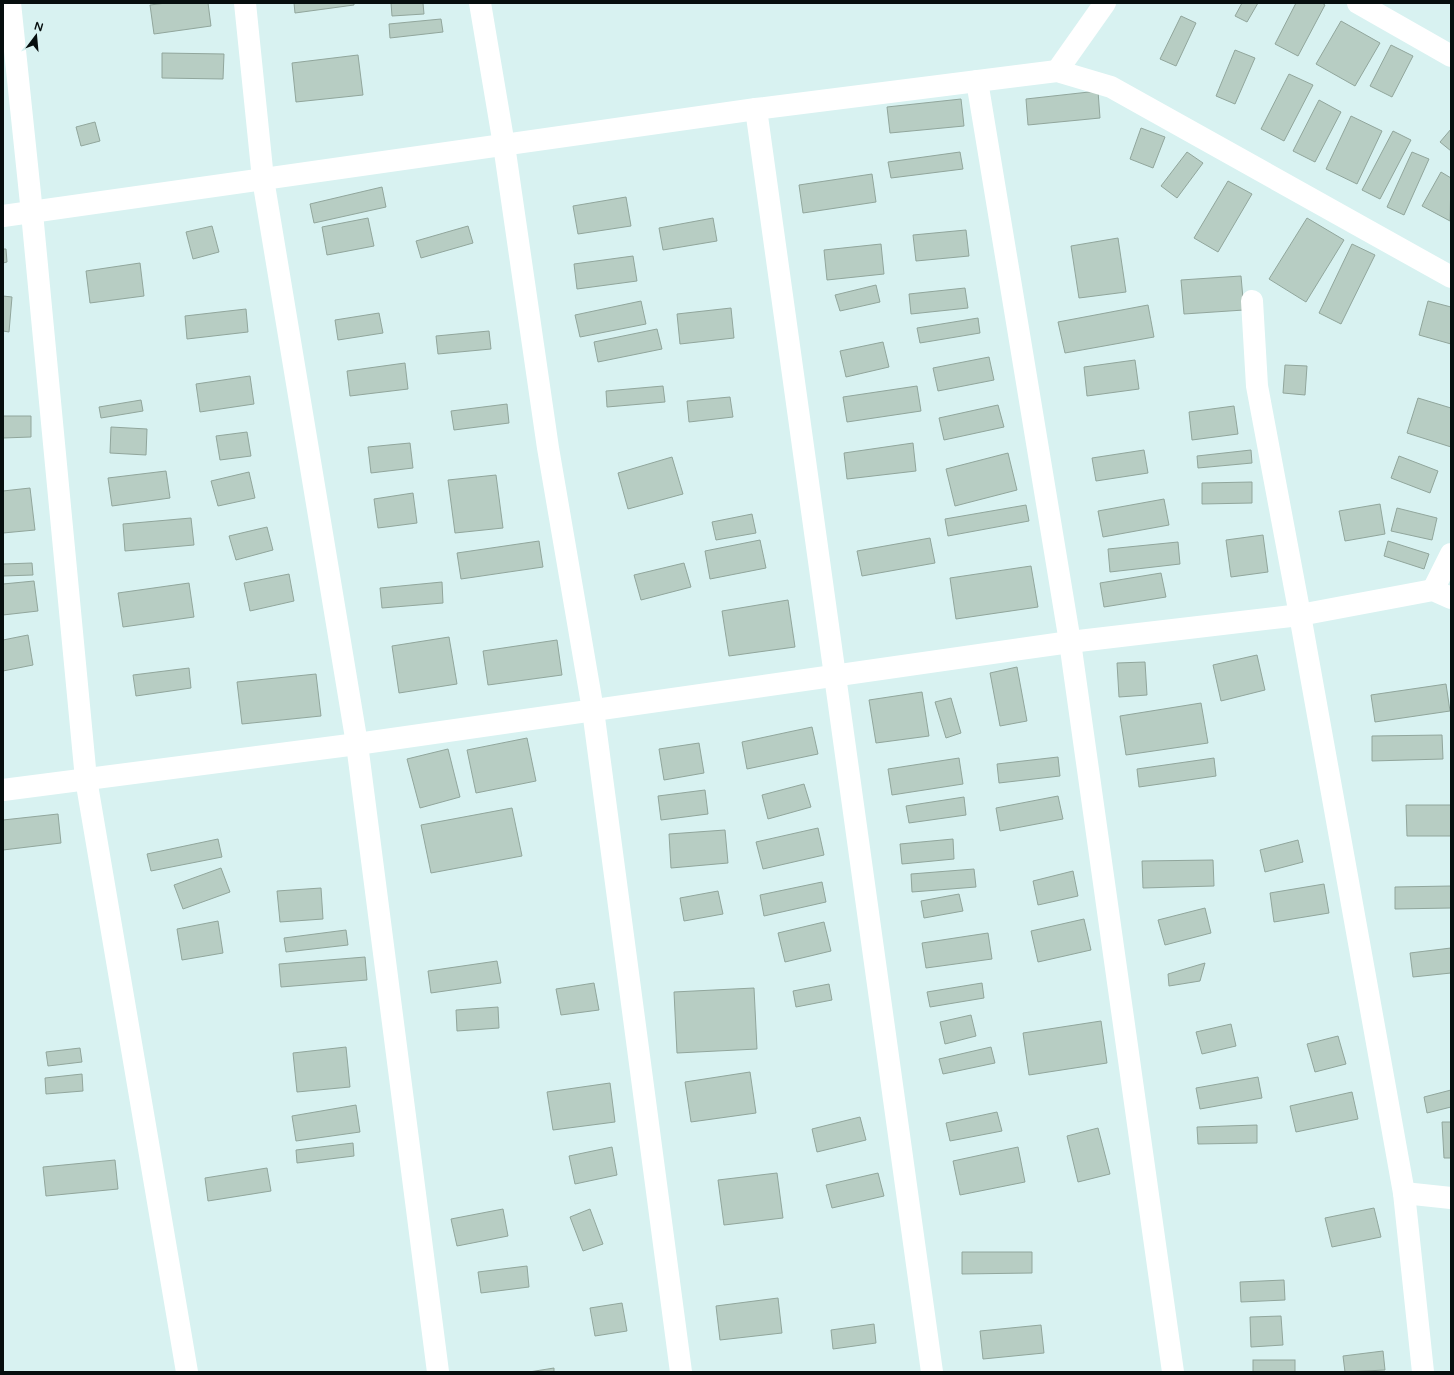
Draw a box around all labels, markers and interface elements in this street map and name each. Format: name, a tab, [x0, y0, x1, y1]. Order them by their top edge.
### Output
north arrow	[16, 16, 56, 56]
text: N	[33, 19, 45, 34]

